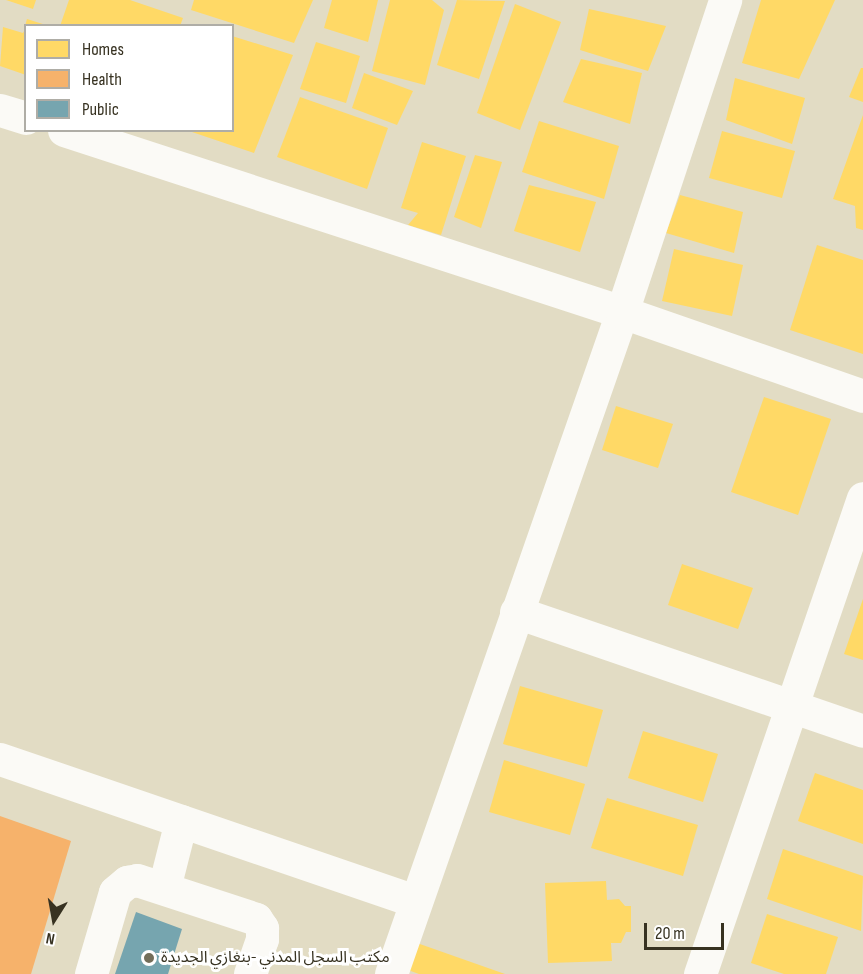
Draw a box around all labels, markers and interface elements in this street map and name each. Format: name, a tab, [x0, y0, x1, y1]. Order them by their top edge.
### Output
legend	[24, 24, 234, 132]
text: Homes	[82, 39, 124, 60]
text: Health	[82, 69, 122, 90]
text: Public	[82, 99, 119, 120]
north arrow	[24, 890, 84, 950]
scale bar	[647, 911, 726, 949]
text: 20 m	[655, 923, 685, 944]
text: N	[44, 928, 56, 948]
place label: مكتب السجل المدني -بنغازي الجديدة	[161, 948, 390, 968]
marker: مكتب السجل المدني -بنغازي الجديدة	[142, 951, 156, 965]

